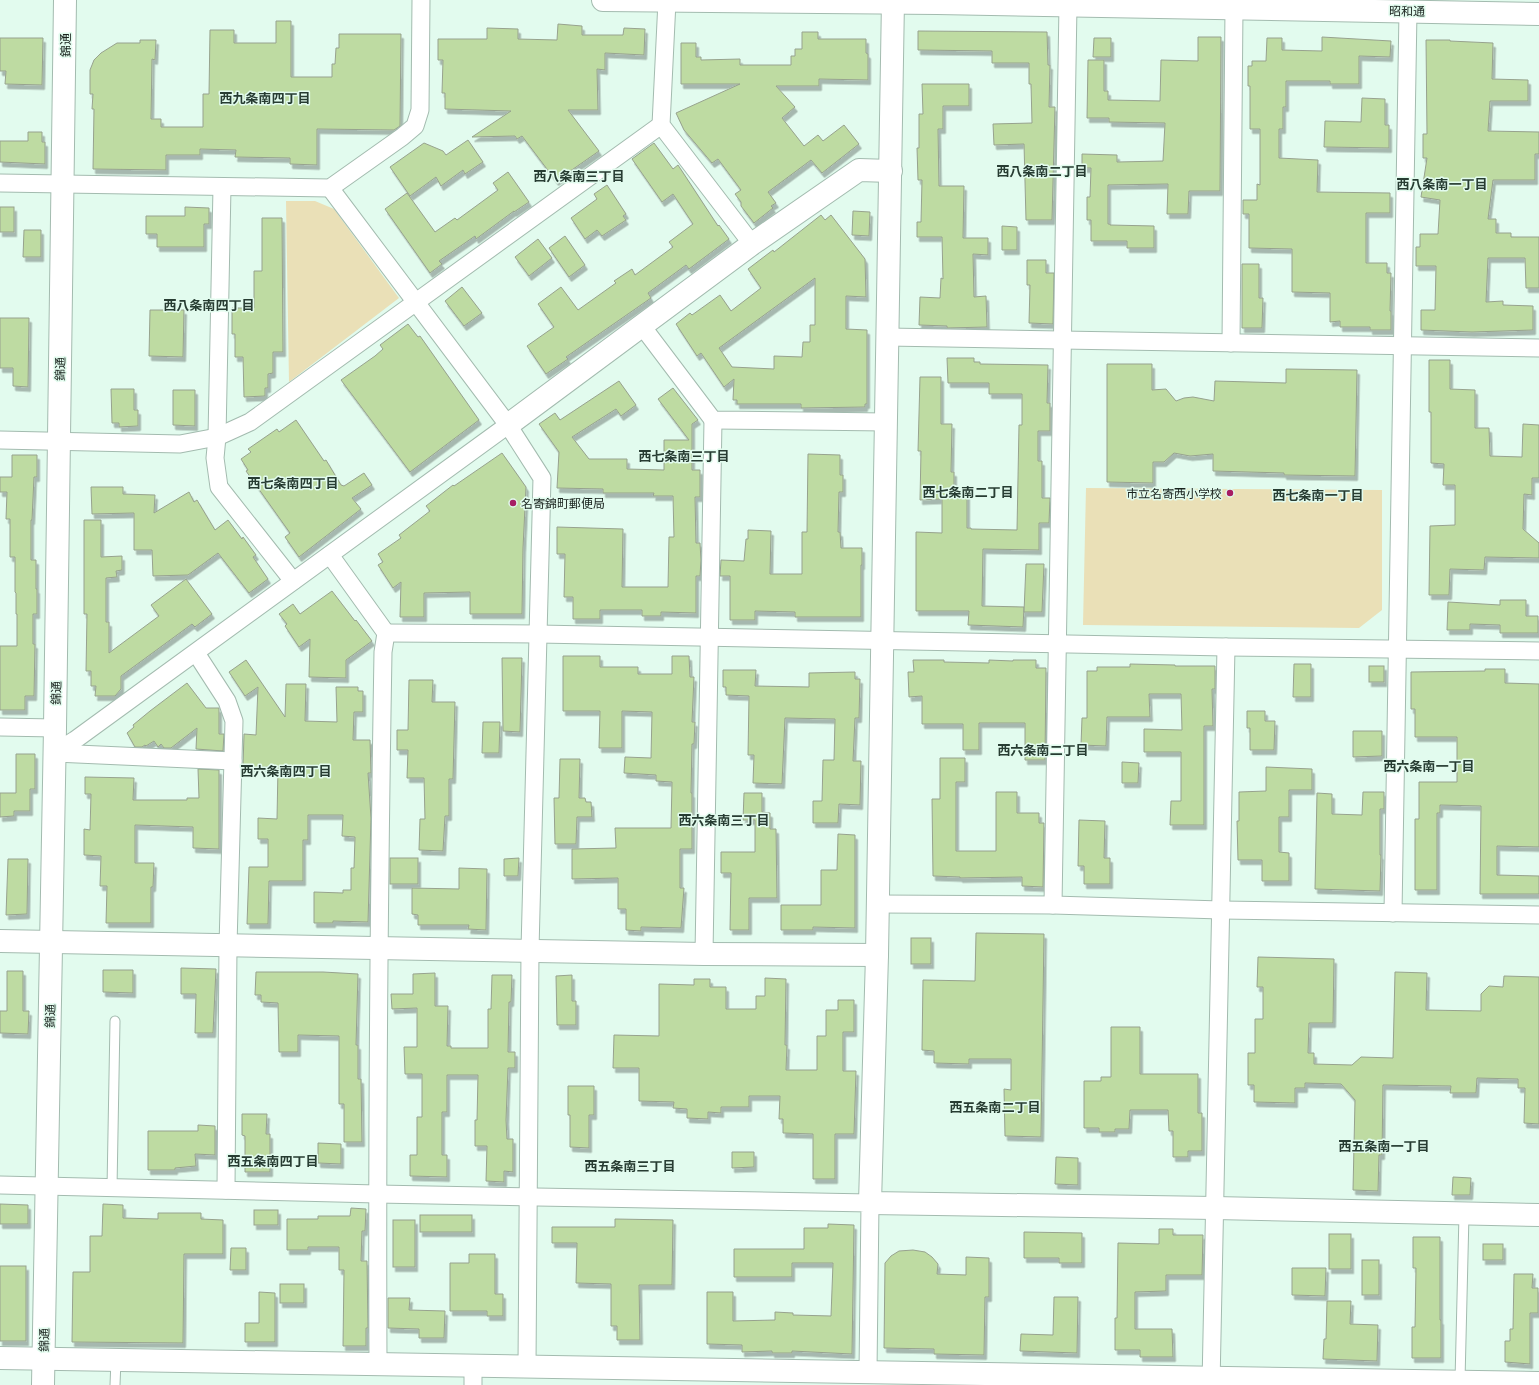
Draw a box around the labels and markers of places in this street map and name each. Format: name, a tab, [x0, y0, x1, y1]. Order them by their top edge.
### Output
place label: 市立名寄西小学校	[1126, 486, 1222, 501]
marker: 市立名寄西小学校	[1225, 488, 1235, 498]
place label: 名寄錦町郵便局	[521, 496, 605, 511]
marker: 名寄錦町郵便局	[508, 498, 518, 508]

